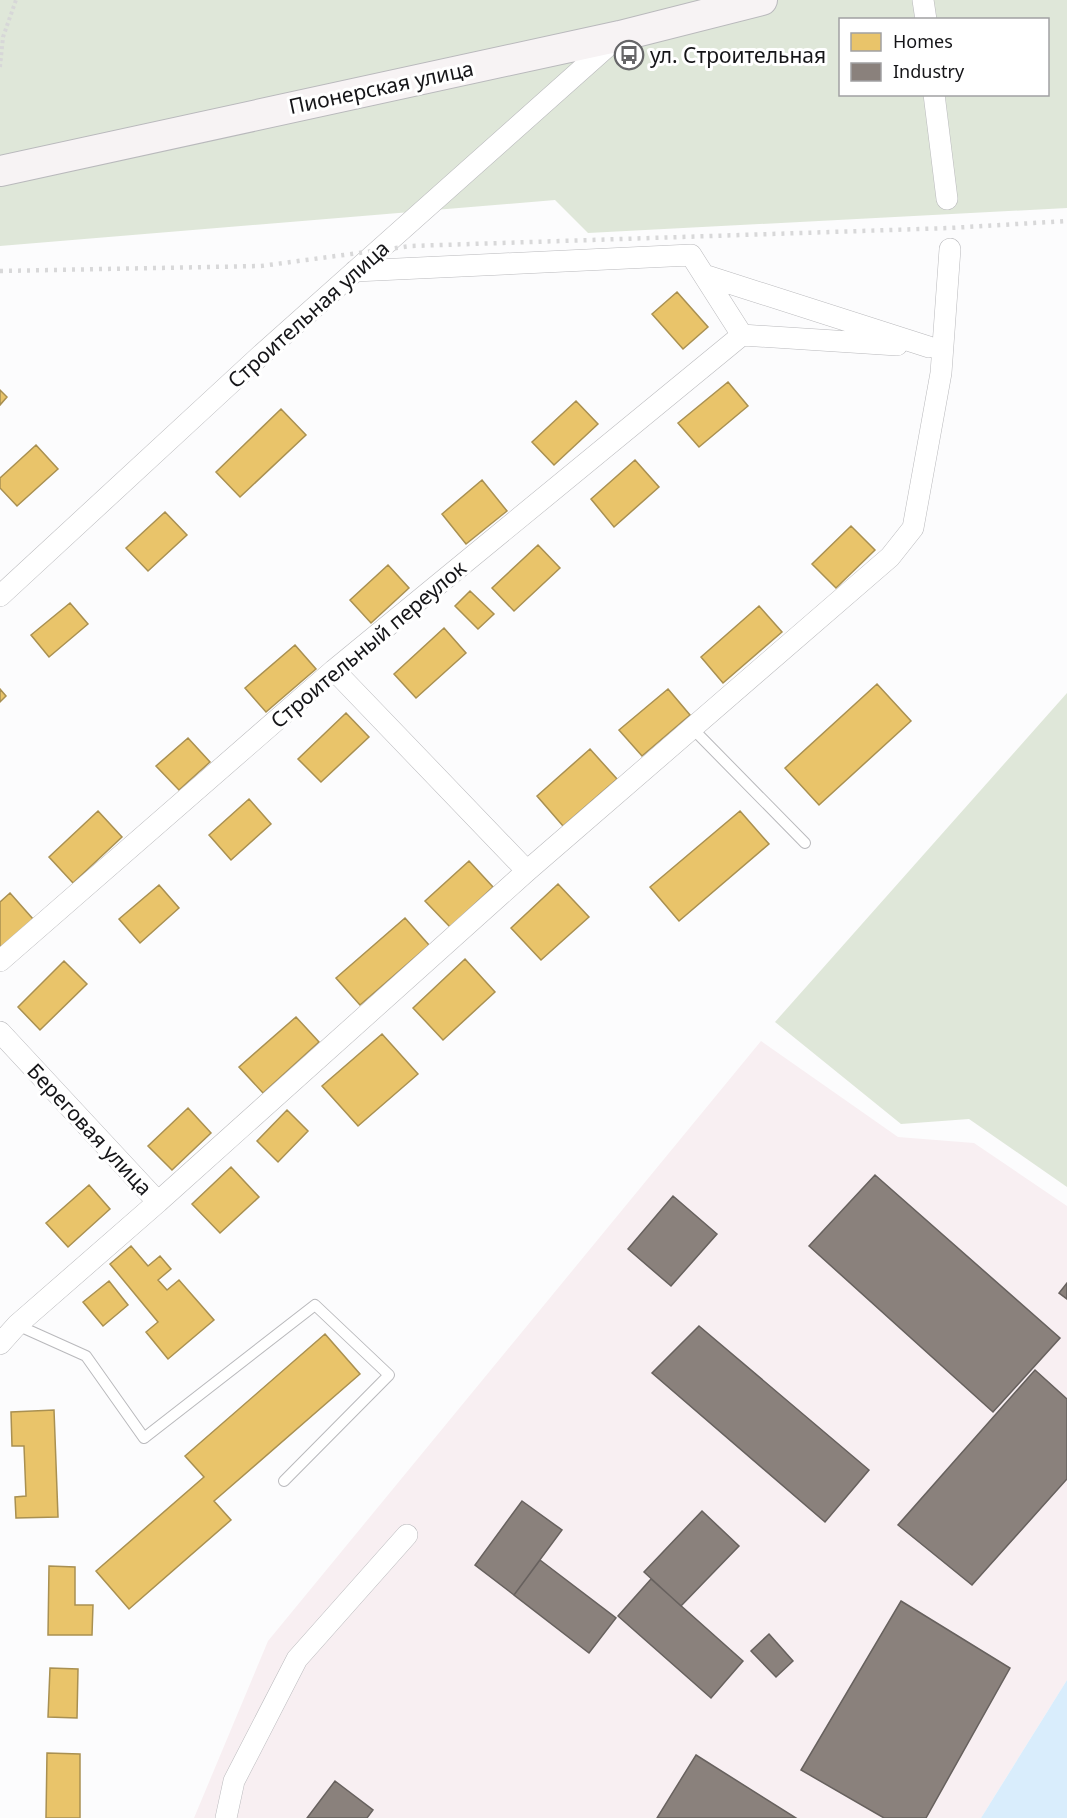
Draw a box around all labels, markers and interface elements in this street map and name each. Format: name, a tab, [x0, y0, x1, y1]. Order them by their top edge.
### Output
legend	[839, 18, 1049, 96]
text: Homes	[893, 29, 953, 53]
bus stop icon: ул. Строительная	[613, 39, 645, 71]
place label: ул. Строительная	[650, 41, 826, 69]
street label: Пионерская улица	[286, 54, 476, 120]
text: Industry	[893, 59, 965, 83]
street label: Строительная улица	[221, 234, 395, 394]
street label: Строительный переулок	[264, 554, 472, 734]
street label: Береговая улица	[21, 1057, 159, 1201]

